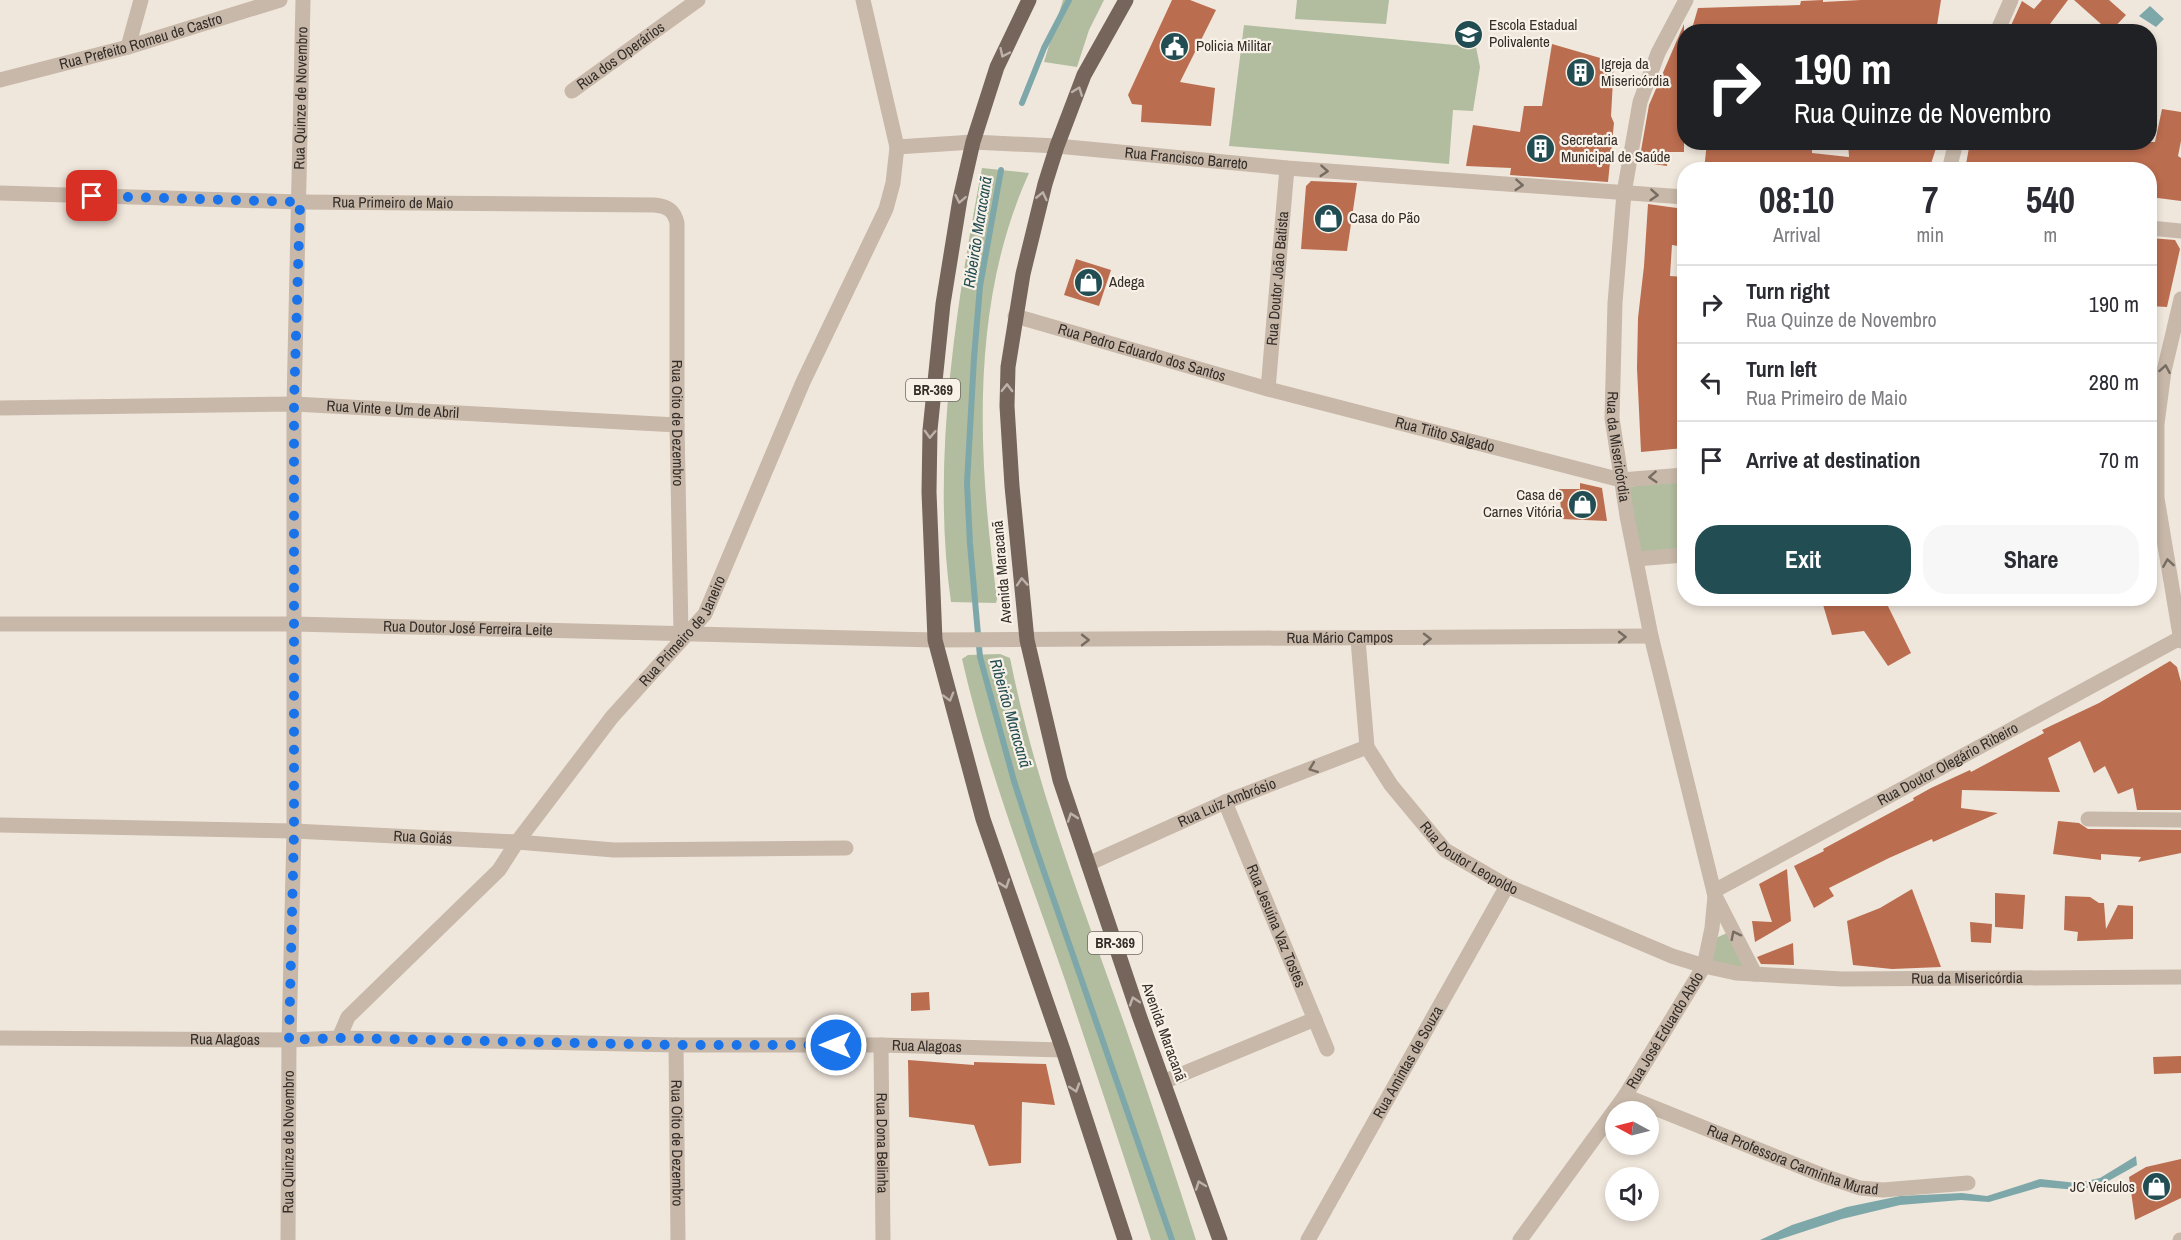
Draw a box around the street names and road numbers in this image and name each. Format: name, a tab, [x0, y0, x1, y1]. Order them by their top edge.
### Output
street label: Rua Prefeito Romeu de Castro	[57, 7, 225, 74]
street label: Rua dos Operários	[572, 17, 669, 94]
street label: Rua Quinze de Novembro	[288, 26, 312, 170]
street label: Rua Francisco Barreto	[1124, 142, 1249, 174]
street label: Rua Primeiro de Maio	[332, 191, 454, 213]
street label: Rua Doutor João Batista	[1261, 210, 1293, 346]
street label: Rua Pedro Eduardo dos Santos	[1056, 318, 1228, 386]
street label: Rua Oito de Dezembro	[667, 360, 689, 487]
road number: BR-369	[906, 379, 960, 401]
street label: Rua da Misericórdia	[1602, 391, 1636, 504]
street label: Rua Vinte e Um de Abril	[326, 395, 460, 423]
street label: Rua Titito Salgado	[1393, 411, 1497, 457]
street label: Avenida Maracanã	[987, 520, 1017, 625]
street label: Rua Primeiro de Janeiro	[634, 572, 730, 691]
street label: Rua Doutor José Ferreira Leite	[383, 615, 553, 640]
street label: Rua Mário Campos	[1286, 626, 1393, 648]
street label: Rua Doutor Olegário Ribeiro	[1873, 717, 2022, 810]
street label: Rua Luiz Ambrósio	[1174, 772, 1279, 832]
street label: Rua Doutor Leopoldo	[1415, 817, 1522, 900]
street label: Rua Goiás	[393, 825, 453, 849]
street label: Rua Jesuína Vaz Tostes	[1242, 861, 1311, 991]
road number: BR-369	[1088, 932, 1142, 954]
street label: Rua da Misericórdia	[1911, 967, 2023, 989]
street label: Rua José Eduardo Abdo	[1621, 968, 1708, 1093]
street label: Avenida Maracanã	[1137, 979, 1192, 1084]
street label: Rua Amintas de Souza	[1368, 1002, 1448, 1122]
street label: Rua Alagoas	[190, 1028, 260, 1050]
street label: Rua Alagoas	[892, 1034, 962, 1057]
street label: Rua Quinze de Novembro	[277, 1070, 299, 1214]
street label: Rua Oito de Dezembro	[666, 1080, 689, 1207]
street label: Rua Dona Belinha	[871, 1093, 894, 1194]
street label: Rua Professora Carminha Murad	[1704, 1119, 1879, 1200]

